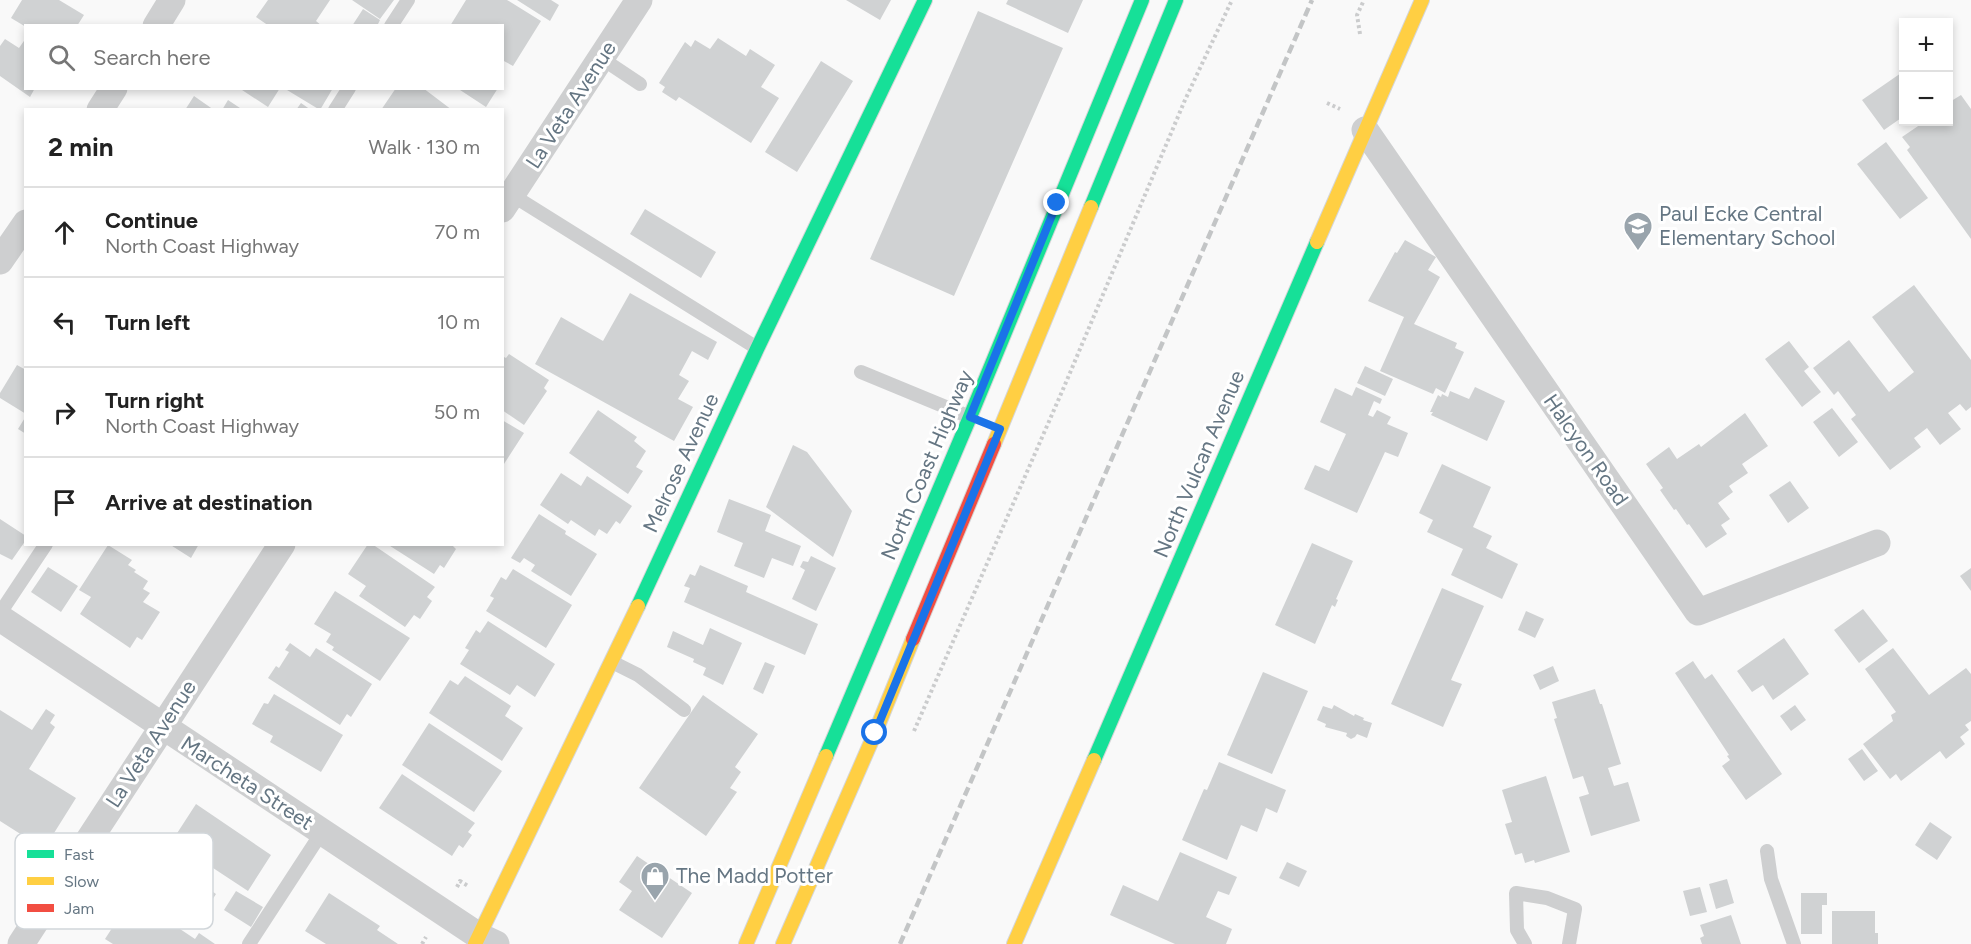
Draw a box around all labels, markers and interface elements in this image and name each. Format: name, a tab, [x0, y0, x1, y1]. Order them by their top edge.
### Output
map controls	[1899, 18, 1953, 126]
button: +	[1899, 18, 1953, 72]
search box	[24, 24, 504, 90]
street label: La Veta Avenue	[520, 36, 621, 173]
icon: search	[45, 41, 78, 74]
text: Search here	[93, 44, 211, 71]
button: −	[1899, 72, 1953, 126]
text: 2 min	[48, 131, 114, 163]
text: Walk · 130 m	[368, 135, 480, 159]
route end	[1043, 189, 1069, 215]
place label: Paul Ecke Central Elementary School	[1659, 201, 1835, 250]
text: Continue	[105, 207, 198, 234]
school or university icon: Paul Ecke Central Elementary School	[1622, 210, 1654, 252]
icon: ahead	[48, 216, 81, 249]
text: 70 m	[434, 220, 480, 244]
text: North Coast Highway	[105, 234, 299, 258]
icon: left	[48, 306, 81, 339]
text: Turn left	[105, 309, 191, 336]
text: 10 m	[437, 310, 480, 334]
street label: North Coast Highway	[875, 366, 978, 563]
street label: North Vulcan Avenue	[1148, 366, 1249, 561]
text: Turn right	[105, 387, 204, 414]
street label: Melrose Avenue	[637, 389, 724, 536]
street label: Halcyon Road	[1539, 389, 1634, 510]
icon: right	[48, 396, 81, 429]
text: 50 m	[434, 400, 480, 424]
text: North Coast Highway	[105, 414, 299, 438]
icon: arrive	[48, 486, 81, 519]
text: Arrive at destination	[105, 489, 313, 516]
street label: La Veta Avenue	[100, 675, 201, 812]
route start	[861, 719, 887, 745]
street label: Marcheta Street	[176, 731, 318, 835]
legend	[15, 833, 213, 929]
text: Fast	[64, 845, 94, 864]
shop icon: The Madd Potter	[639, 860, 671, 902]
place label: The Madd Potter	[676, 863, 833, 888]
text: Slow	[64, 872, 99, 891]
text: Jam	[64, 899, 94, 918]

